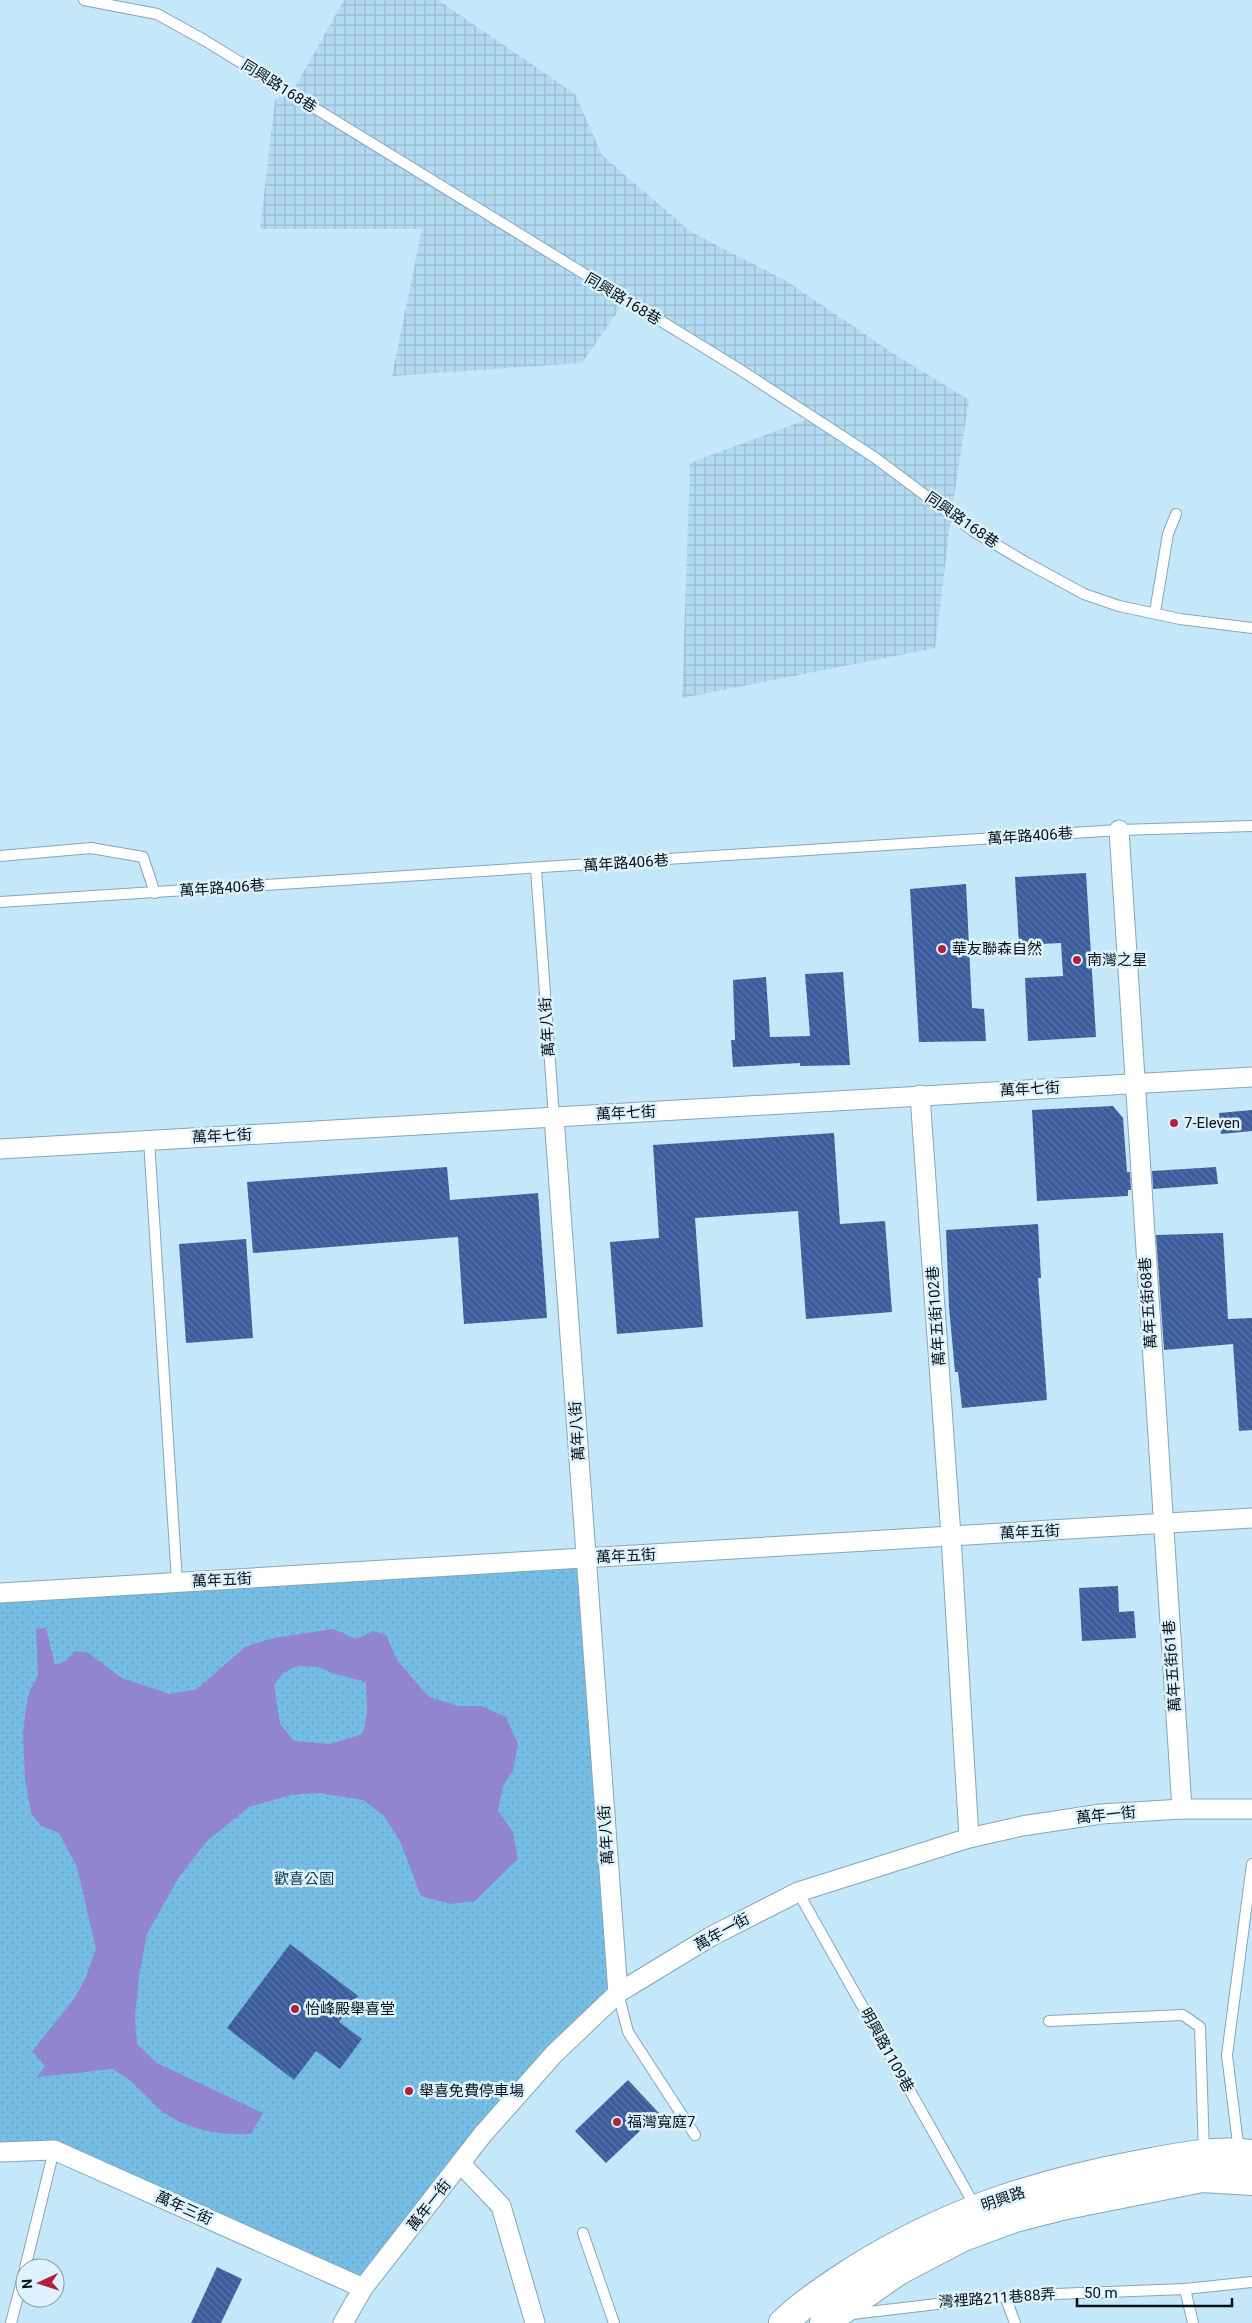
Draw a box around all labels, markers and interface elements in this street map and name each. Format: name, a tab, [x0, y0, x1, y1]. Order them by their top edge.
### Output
street label: 同興路168巷	[238, 56, 320, 116]
street label: 同興路168巷	[582, 269, 664, 329]
street label: 同興路168巷	[922, 488, 1002, 552]
street label: 萬年路406巷	[987, 824, 1073, 848]
street label: 萬年路406巷	[583, 851, 669, 875]
street label: 萬年路406巷	[179, 876, 265, 900]
place label: 華友聯森自然	[952, 940, 1042, 958]
marker: 華友聯森自然	[936, 943, 948, 955]
place label: 南灣之星	[1087, 951, 1147, 969]
marker: 南灣之星	[1071, 954, 1083, 966]
street label: 萬年八街	[536, 996, 558, 1058]
street label: 萬年七街	[1000, 1078, 1060, 1100]
street label: 萬年七街	[596, 1102, 656, 1124]
place label: 7-Eleven	[1184, 1114, 1240, 1132]
marker: 7-Eleven	[1168, 1117, 1180, 1129]
street label: 萬年七街	[192, 1125, 252, 1147]
street label: 萬年五街68巷	[1136, 1257, 1160, 1349]
street label: 萬年五街102巷	[924, 1265, 948, 1367]
street label: 萬年八街	[566, 1400, 588, 1462]
street label: 萬年五街	[1000, 1521, 1060, 1543]
street label: 萬年五街	[596, 1545, 656, 1567]
street label: 萬年五街	[192, 1569, 252, 1591]
street label: 萬年五街61巷	[1160, 1620, 1184, 1712]
street label: 萬年一街	[1075, 1803, 1137, 1827]
street label: 萬年八街	[595, 1804, 617, 1866]
park label: 歡喜公園	[274, 1870, 334, 1888]
street label: 萬年一街	[691, 1910, 753, 1954]
place label: 怡峰殿舉喜堂	[305, 2000, 395, 2018]
marker: 怡峰殿舉喜堂	[289, 2003, 301, 2015]
street label: 明興路1109巷	[856, 2005, 918, 2095]
place label: 舉喜免費停車場	[419, 2082, 524, 2100]
marker: 舉喜免費停車場	[403, 2085, 415, 2097]
place label: 福灣寬庭7	[627, 2113, 695, 2131]
marker: 福灣寬庭7	[611, 2116, 623, 2128]
street label: 萬年一街	[403, 2176, 455, 2234]
street label: 明興路	[979, 2183, 1027, 2215]
street label: 萬年三街	[153, 2188, 215, 2228]
north arrow	[15, 2258, 65, 2308]
scale bar	[1077, 2276, 1232, 2308]
text: N	[19, 2278, 35, 2289]
text: 50 m	[1084, 2284, 1118, 2302]
street label: 灣裡路211巷88弄	[938, 2285, 1056, 2311]

